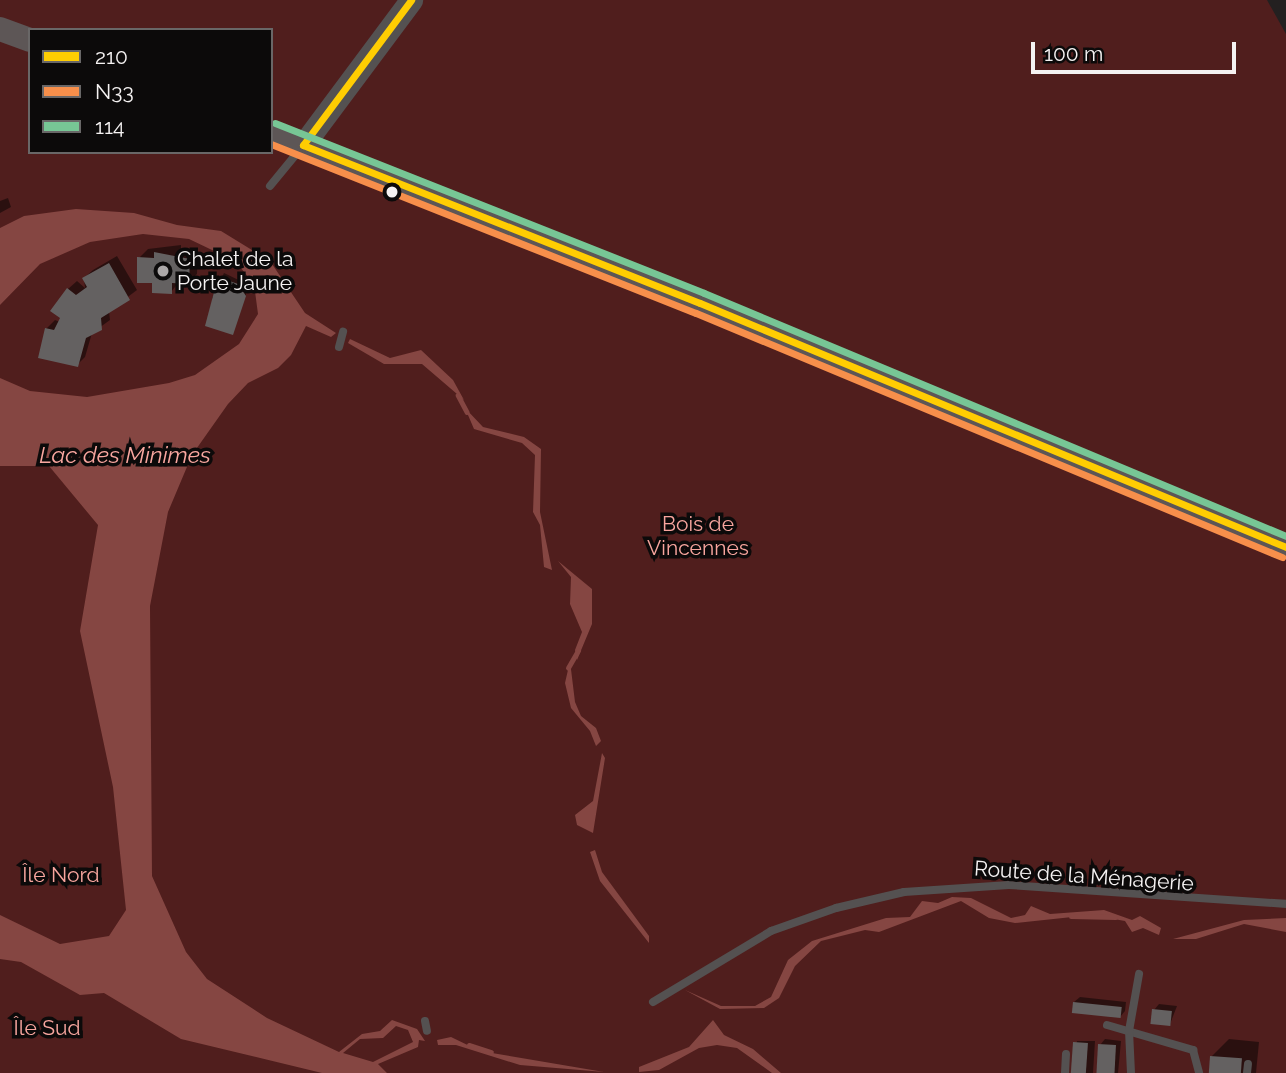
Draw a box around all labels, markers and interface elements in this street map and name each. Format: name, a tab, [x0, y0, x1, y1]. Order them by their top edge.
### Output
legend	[28, 28, 273, 154]
scale bar	[1034, 28, 1239, 72]
text: 100 m	[1044, 41, 1103, 66]
text: 210	[95, 44, 128, 69]
text: N33	[95, 79, 134, 104]
text: 114	[95, 114, 124, 139]
unlabelled marker	[385, 185, 399, 199]
place label: Chalet de la Porte Jaune	[177, 246, 293, 296]
marker: Chalet de la Porte Jaune	[155, 263, 171, 279]
water label: Lac des Minimes	[39, 441, 211, 469]
park label: Bois de Vincennes	[647, 511, 749, 561]
street label: Route de la Ménagerie	[973, 856, 1195, 896]
park label: Île Nord	[22, 862, 100, 888]
park label: Île Sud	[14, 1015, 80, 1041]

